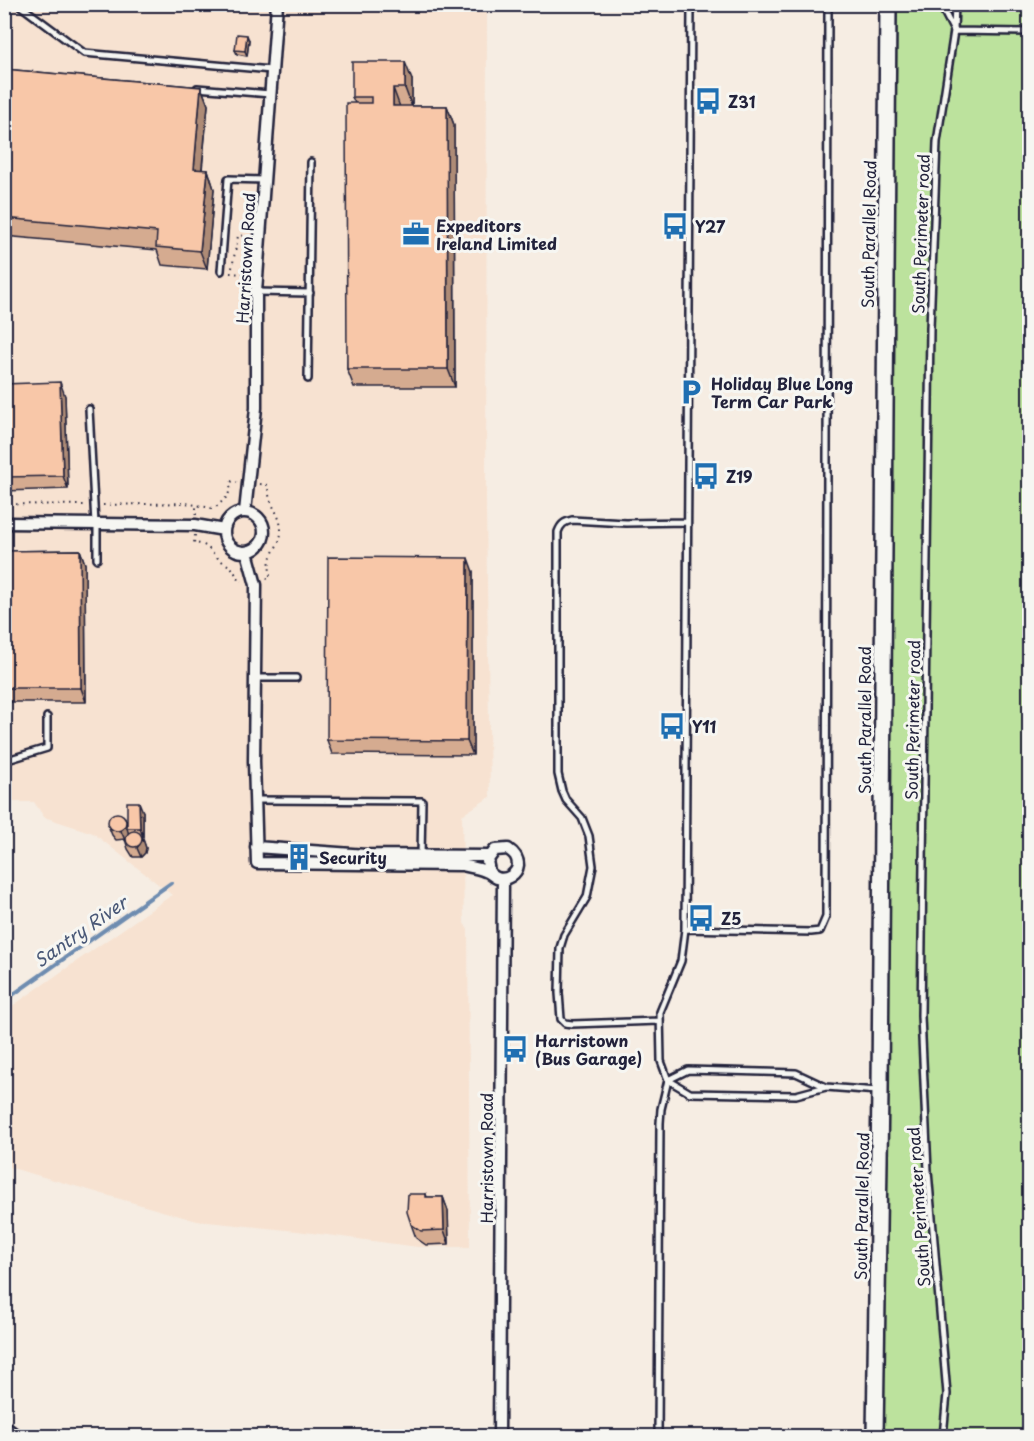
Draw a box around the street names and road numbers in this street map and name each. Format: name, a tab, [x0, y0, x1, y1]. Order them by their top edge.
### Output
street label: South Perimeter road	[905, 154, 935, 314]
street label: South Parallel Road	[855, 160, 881, 308]
street label: Harristown Road	[230, 192, 260, 324]
street label: South Perimeter road	[899, 640, 925, 800]
street label: South Parallel Road	[852, 646, 876, 794]
street label: Harristown Road	[474, 1093, 498, 1223]
street label: South Perimeter road	[900, 1126, 936, 1288]
street label: South Parallel Road	[848, 1132, 874, 1280]

